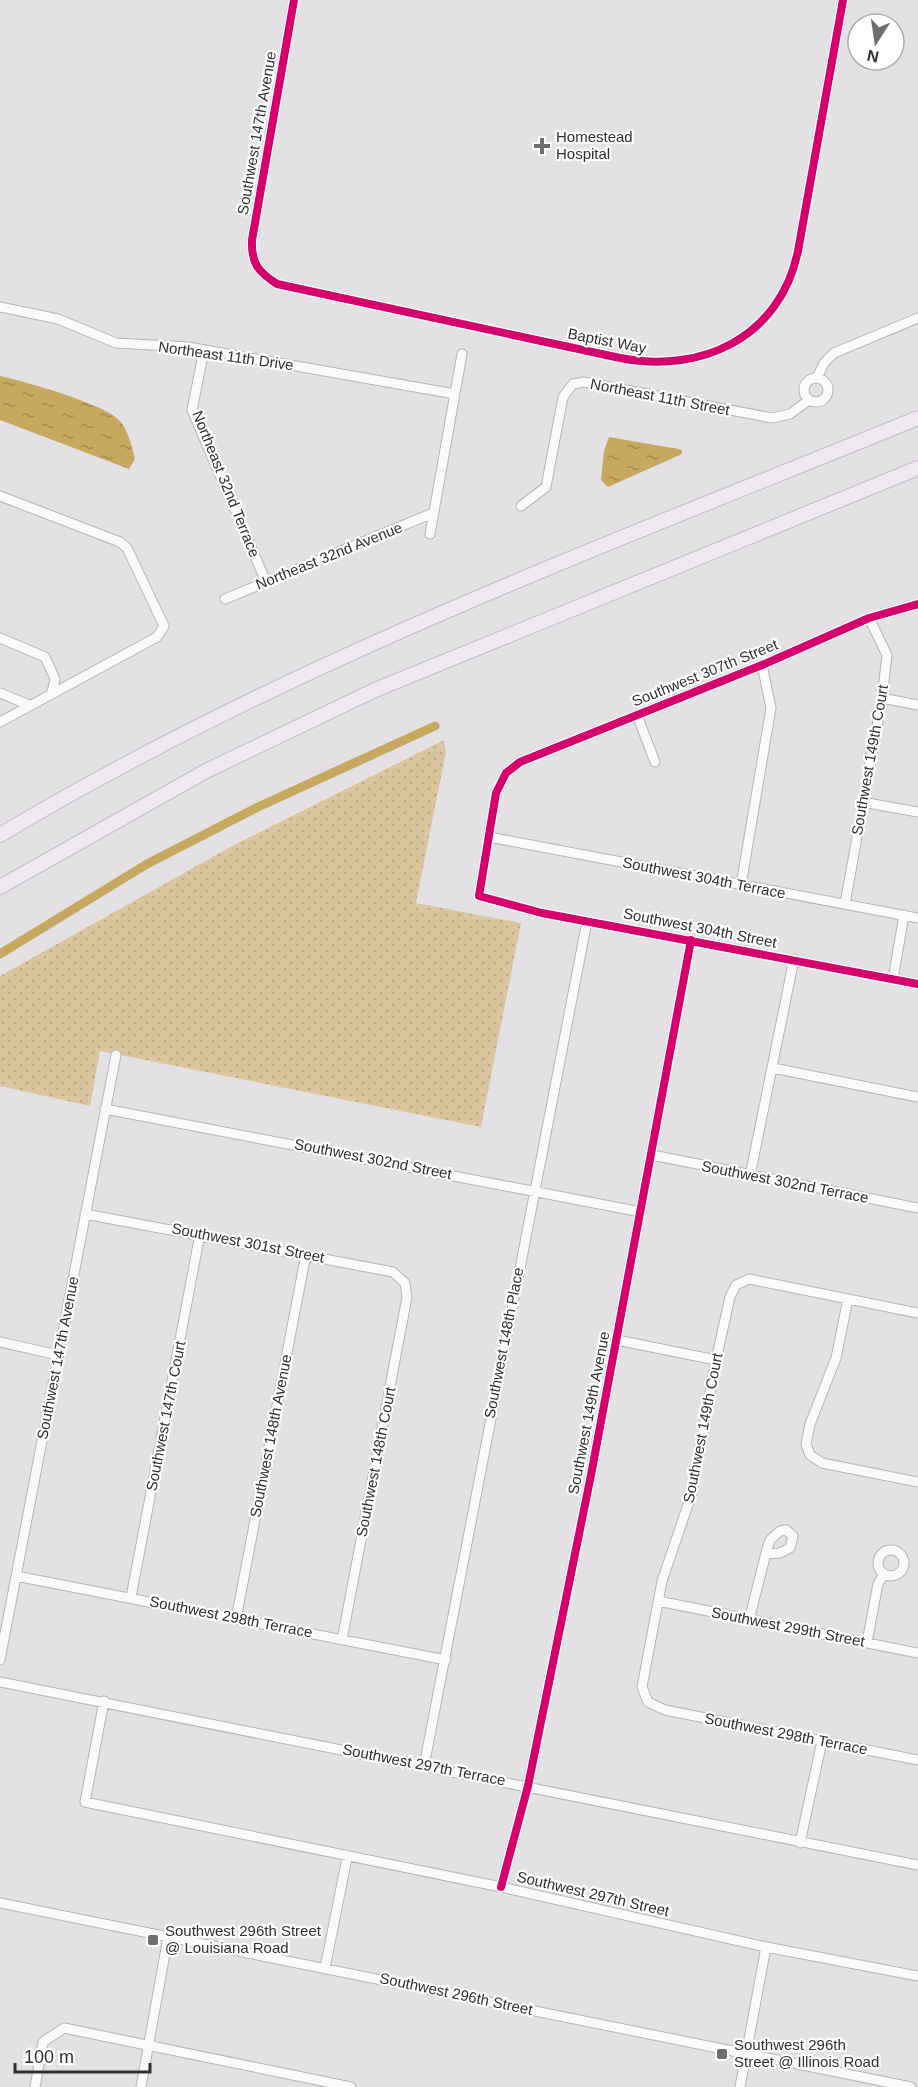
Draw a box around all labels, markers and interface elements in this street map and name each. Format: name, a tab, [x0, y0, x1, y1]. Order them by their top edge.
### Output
north arrow	[846, 12, 906, 72]
text: N	[866, 47, 880, 66]
street label: Southwest 147th Avenue	[234, 50, 279, 216]
place label: Homestead Hospital	[556, 128, 633, 162]
marker: Homestead Hospital	[533, 137, 551, 155]
street label: Baptist Way	[566, 325, 648, 357]
street label: Northeast 11th Drive	[157, 338, 295, 373]
street label: Northeast 11th Street	[589, 375, 732, 419]
street label: Northeast 32nd Terrace	[189, 408, 264, 560]
street label: Northeast 32nd Avenue	[253, 518, 405, 593]
street label: Southwest 307th Street	[629, 635, 781, 710]
street label: Southwest 149th Court	[848, 682, 891, 837]
street label: Southwest 304th Terrace	[621, 853, 787, 902]
street label: Southwest 304th Street	[622, 904, 779, 951]
street label: Southwest 302nd Street	[293, 1135, 454, 1182]
street label: Southwest 302nd Terrace	[700, 1157, 870, 1206]
street label: Southwest 301st Street	[170, 1219, 327, 1266]
street label: Southwest 148th Place	[481, 1266, 526, 1420]
street label: Southwest 147th Avenue	[33, 1275, 82, 1441]
street label: Southwest 149th Avenue	[564, 1330, 613, 1496]
street label: Southwest 147th Court	[143, 1339, 189, 1492]
street label: Southwest 149th Court	[680, 1351, 726, 1504]
street label: Southwest 148th Avenue	[246, 1353, 295, 1519]
street label: Southwest 148th Court	[353, 1385, 399, 1538]
street label: Southwest 298th Terrace	[148, 1592, 314, 1641]
street label: Southwest 299th Street	[710, 1603, 867, 1650]
street label: Southwest 298th Terrace	[703, 1709, 869, 1758]
street label: Southwest 297th Terrace	[341, 1740, 507, 1789]
street label: Southwest 297th Street	[515, 1868, 672, 1920]
place label: Southwest 296th Street @ Louisiana Road	[165, 1922, 322, 1956]
marker: Southwest 296th Street @ Louisiana Road	[146, 1933, 160, 1947]
street label: Southwest 296th Street	[378, 1969, 535, 2018]
scale bar	[15, 2036, 150, 2074]
place label: Southwest 296th Street @ Illinois Road	[734, 2036, 879, 2070]
text: 100 m	[24, 2047, 74, 2067]
marker: Southwest 296th Street @ Illinois Road	[715, 2047, 729, 2061]

